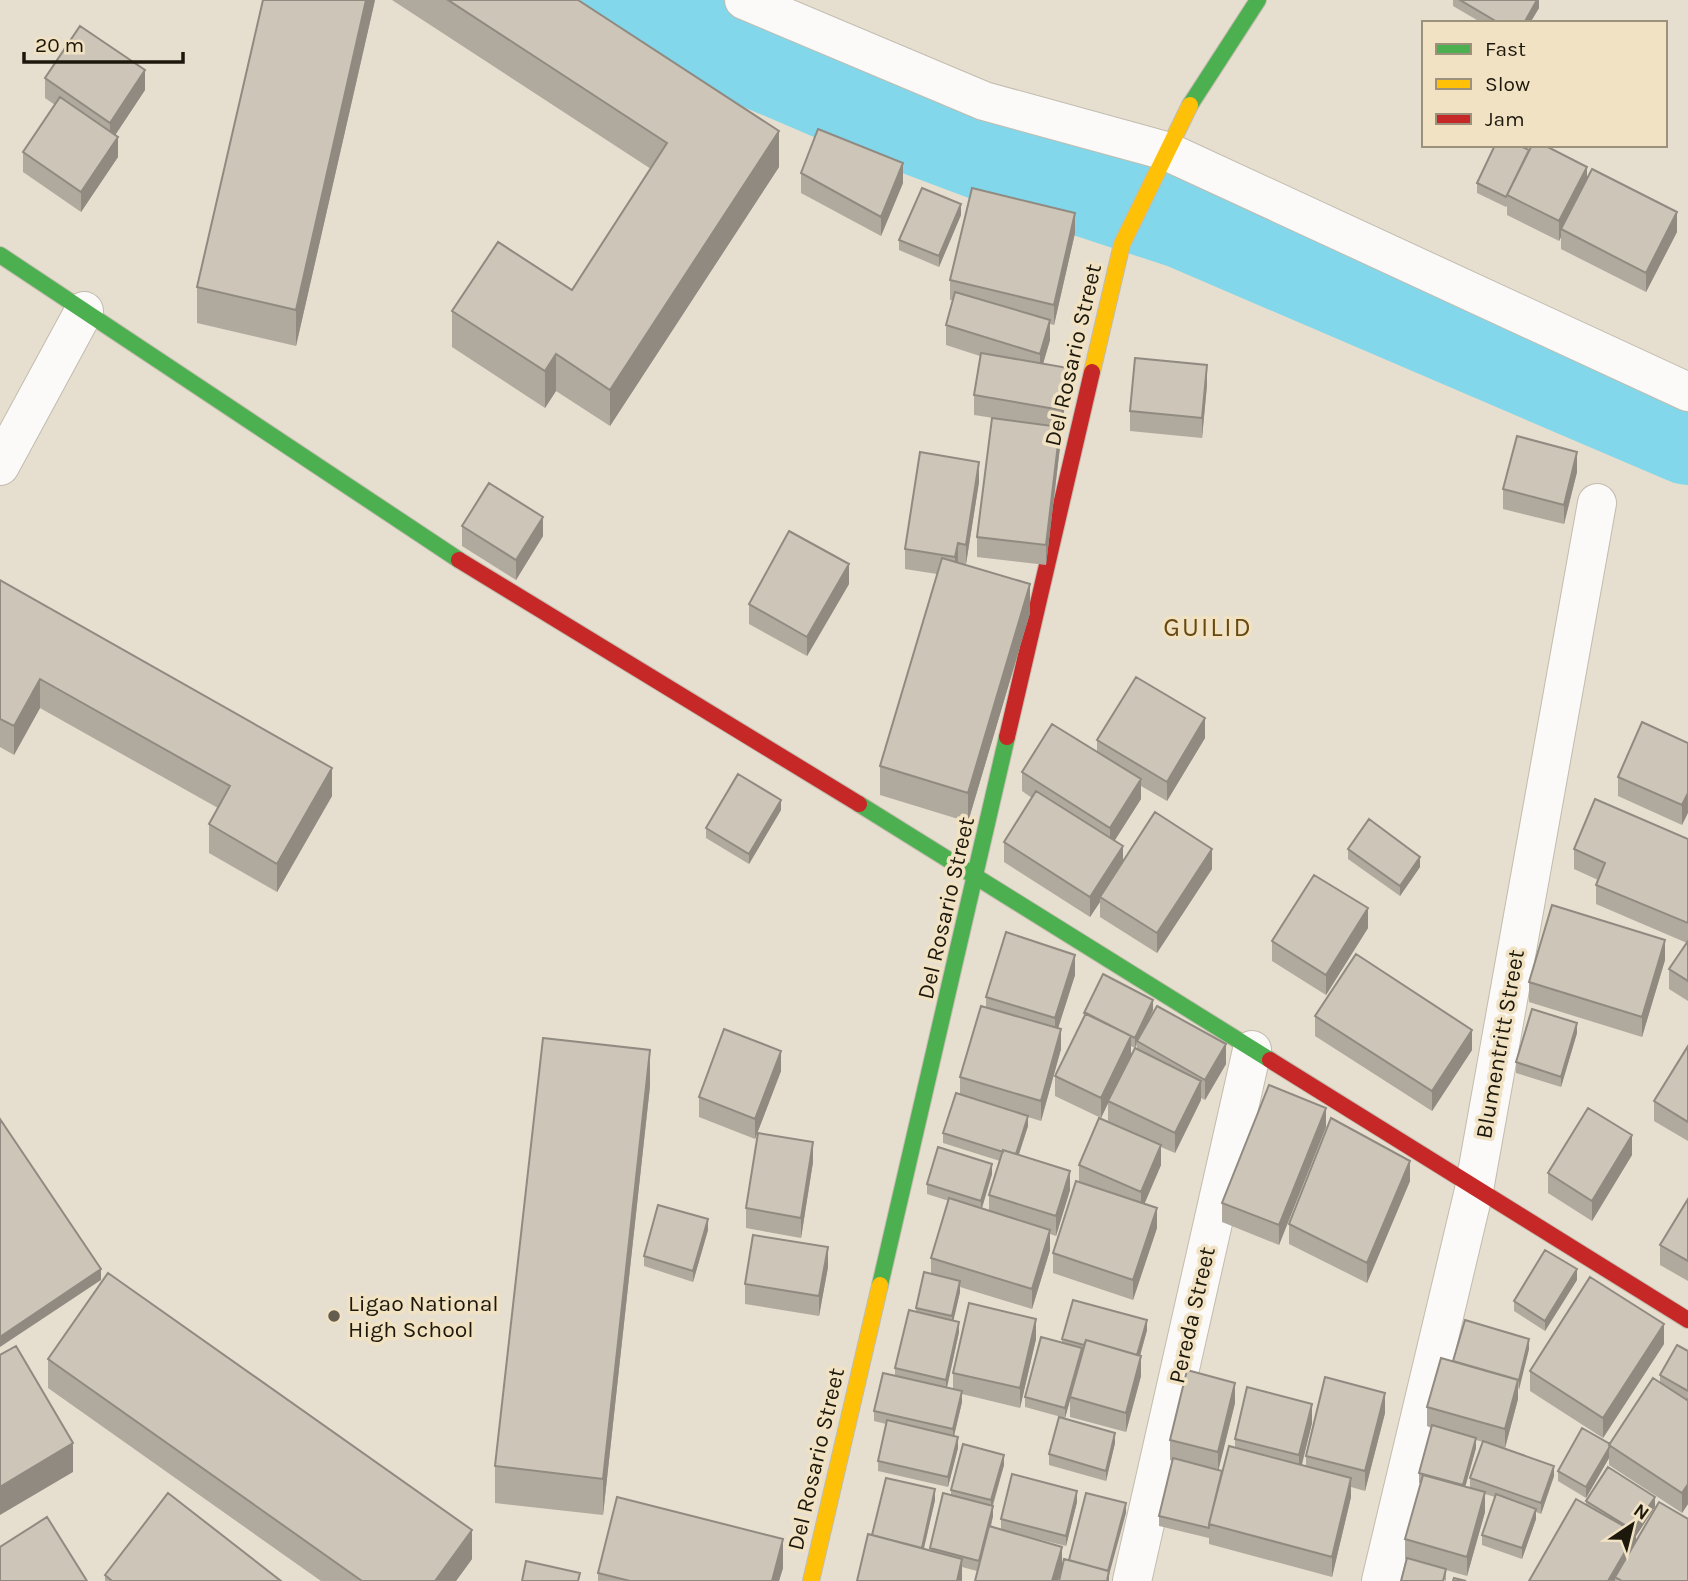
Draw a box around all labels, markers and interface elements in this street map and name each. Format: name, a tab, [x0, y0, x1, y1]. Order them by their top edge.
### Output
scale bar	[24, 21, 184, 65]
legend	[1422, 21, 1667, 147]
text: 20 m	[35, 33, 84, 57]
text: Fast	[1485, 37, 1526, 61]
text: Slow	[1485, 72, 1530, 96]
text: Jam	[1485, 107, 1525, 131]
street label: Del Rosario Street	[1039, 261, 1107, 449]
district label: GUILID	[1163, 612, 1253, 643]
street label: Del Rosario Street	[912, 814, 980, 1002]
street label: Blumentritt Street	[1470, 947, 1530, 1141]
street label: Pereda Street	[1163, 1244, 1221, 1386]
place label: Ligao National High School	[348, 1290, 499, 1343]
marker: Ligao National High School	[326, 1308, 342, 1324]
street label: Del Rosario Street	[782, 1365, 850, 1553]
north arrow	[1597, 1490, 1667, 1560]
text: N	[1629, 1499, 1653, 1525]

